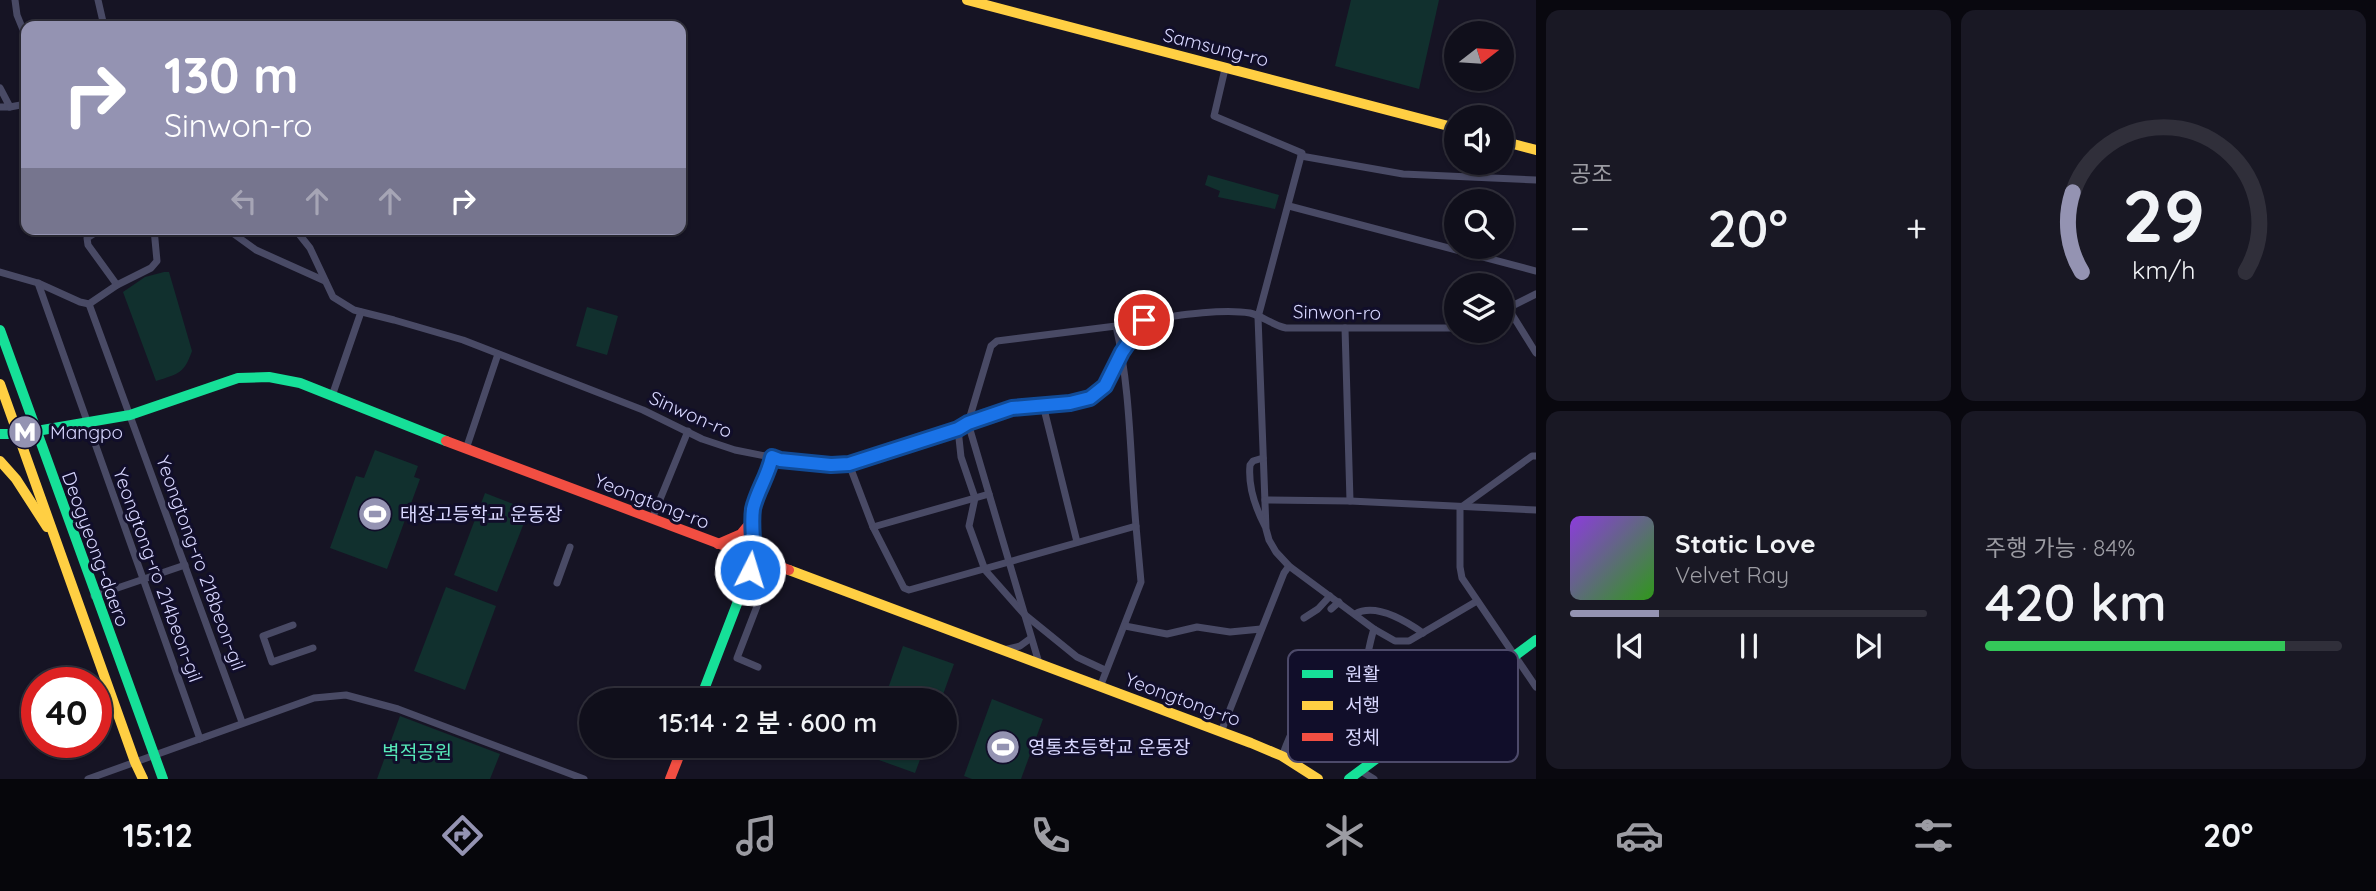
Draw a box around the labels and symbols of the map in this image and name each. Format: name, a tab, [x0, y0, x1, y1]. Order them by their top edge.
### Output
north arrow	[1444, 21, 1514, 91]
street label: Samsung-ro	[1161, 22, 1271, 72]
pin	[1114, 290, 1174, 350]
street label: Sinwon-ro	[1293, 299, 1381, 325]
street label: Sinwon-ro	[646, 385, 736, 443]
metro station icon: Mangpo	[6, 413, 44, 451]
place label: Mangpo	[50, 420, 123, 444]
street label: Yeongtong-ro 218beon-gil	[151, 452, 251, 674]
street label: Yeongtong-ro 214beon-gil	[108, 465, 208, 685]
street label: Deogyeong-daero	[57, 468, 135, 630]
street label: Yeongtong-ro	[591, 468, 713, 534]
sports icon: 태장고등학교 운동장	[356, 495, 394, 533]
place label: 태장고등학교 운동장	[400, 502, 563, 526]
position arrow	[713, 533, 787, 607]
legend	[1288, 650, 1518, 762]
text: 원활	[1345, 662, 1380, 686]
speed limit sign: 40	[21, 667, 112, 758]
street label: Yeongtong-ro	[1122, 667, 1244, 731]
text: 서행	[1345, 693, 1380, 717]
text: 정체	[1345, 725, 1380, 749]
sports icon: 영통초등학교 운동장	[984, 728, 1022, 766]
place label: 영통초등학교 운동장	[1028, 735, 1191, 759]
park label: 벽적공원	[382, 740, 452, 764]

